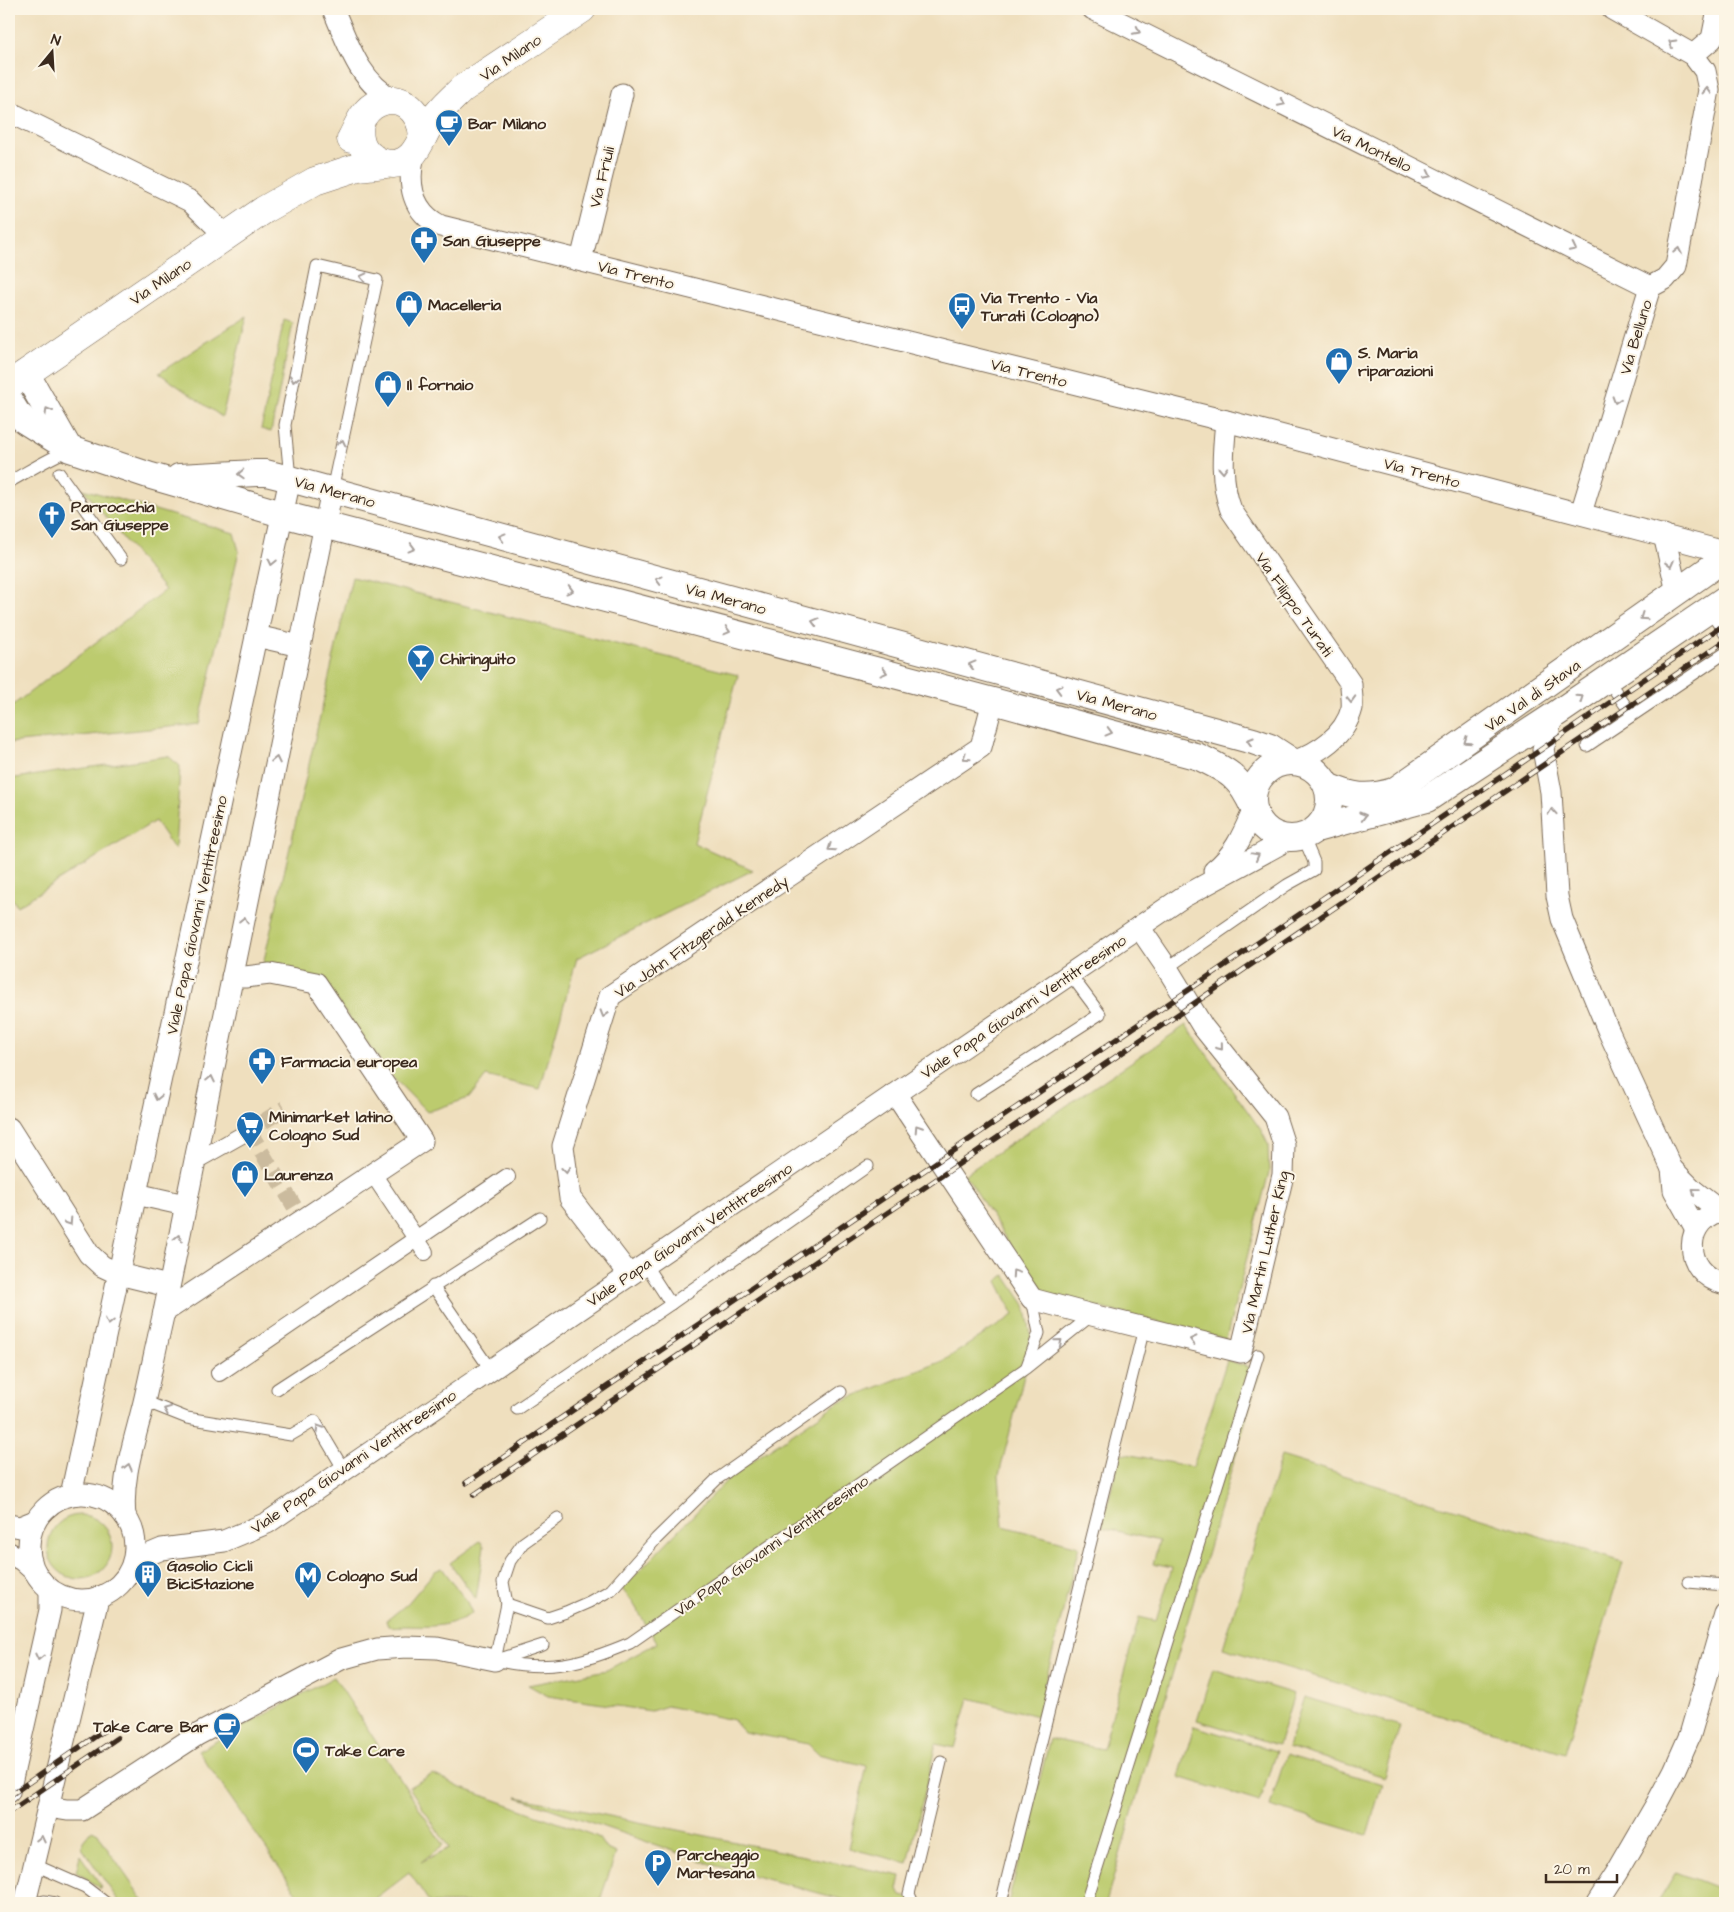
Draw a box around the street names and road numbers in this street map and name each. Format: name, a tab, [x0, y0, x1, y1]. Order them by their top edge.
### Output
street label: Via Milano	[475, 29, 546, 87]
street label: Via Montello	[1328, 120, 1415, 178]
street label: Via Friuli	[584, 144, 620, 210]
street label: Via Milano	[125, 253, 196, 311]
street label: Via Trento	[595, 255, 676, 295]
street label: Via Belluno	[1614, 297, 1658, 377]
street label: Via Trento	[988, 353, 1069, 393]
street label: Via Trento	[1381, 452, 1462, 494]
street label: Via Merano	[292, 471, 378, 513]
street label: Via Filippo Turati	[1250, 548, 1339, 662]
street label: Via Merano	[683, 578, 769, 620]
street label: Via Val di Stava	[1480, 655, 1585, 737]
street label: Via Merano	[1074, 684, 1160, 726]
street label: Viale Papa Giovanni Ventitreesimo	[161, 794, 233, 1037]
street label: Via John Fitzgerald Kennedy	[610, 870, 794, 1004]
street label: Viale Papa Giovanni Ventitreesimo	[916, 930, 1131, 1084]
street label: Viale Papa Giovanni Ventitreesimo	[582, 1158, 797, 1312]
street label: Via Martin Luther King	[1236, 1169, 1295, 1336]
street label: Viale Papa Giovanni Ventitreesimo	[246, 1385, 461, 1539]
street label: Via Papa Giovanni Ventitreesimo	[670, 1470, 873, 1622]

